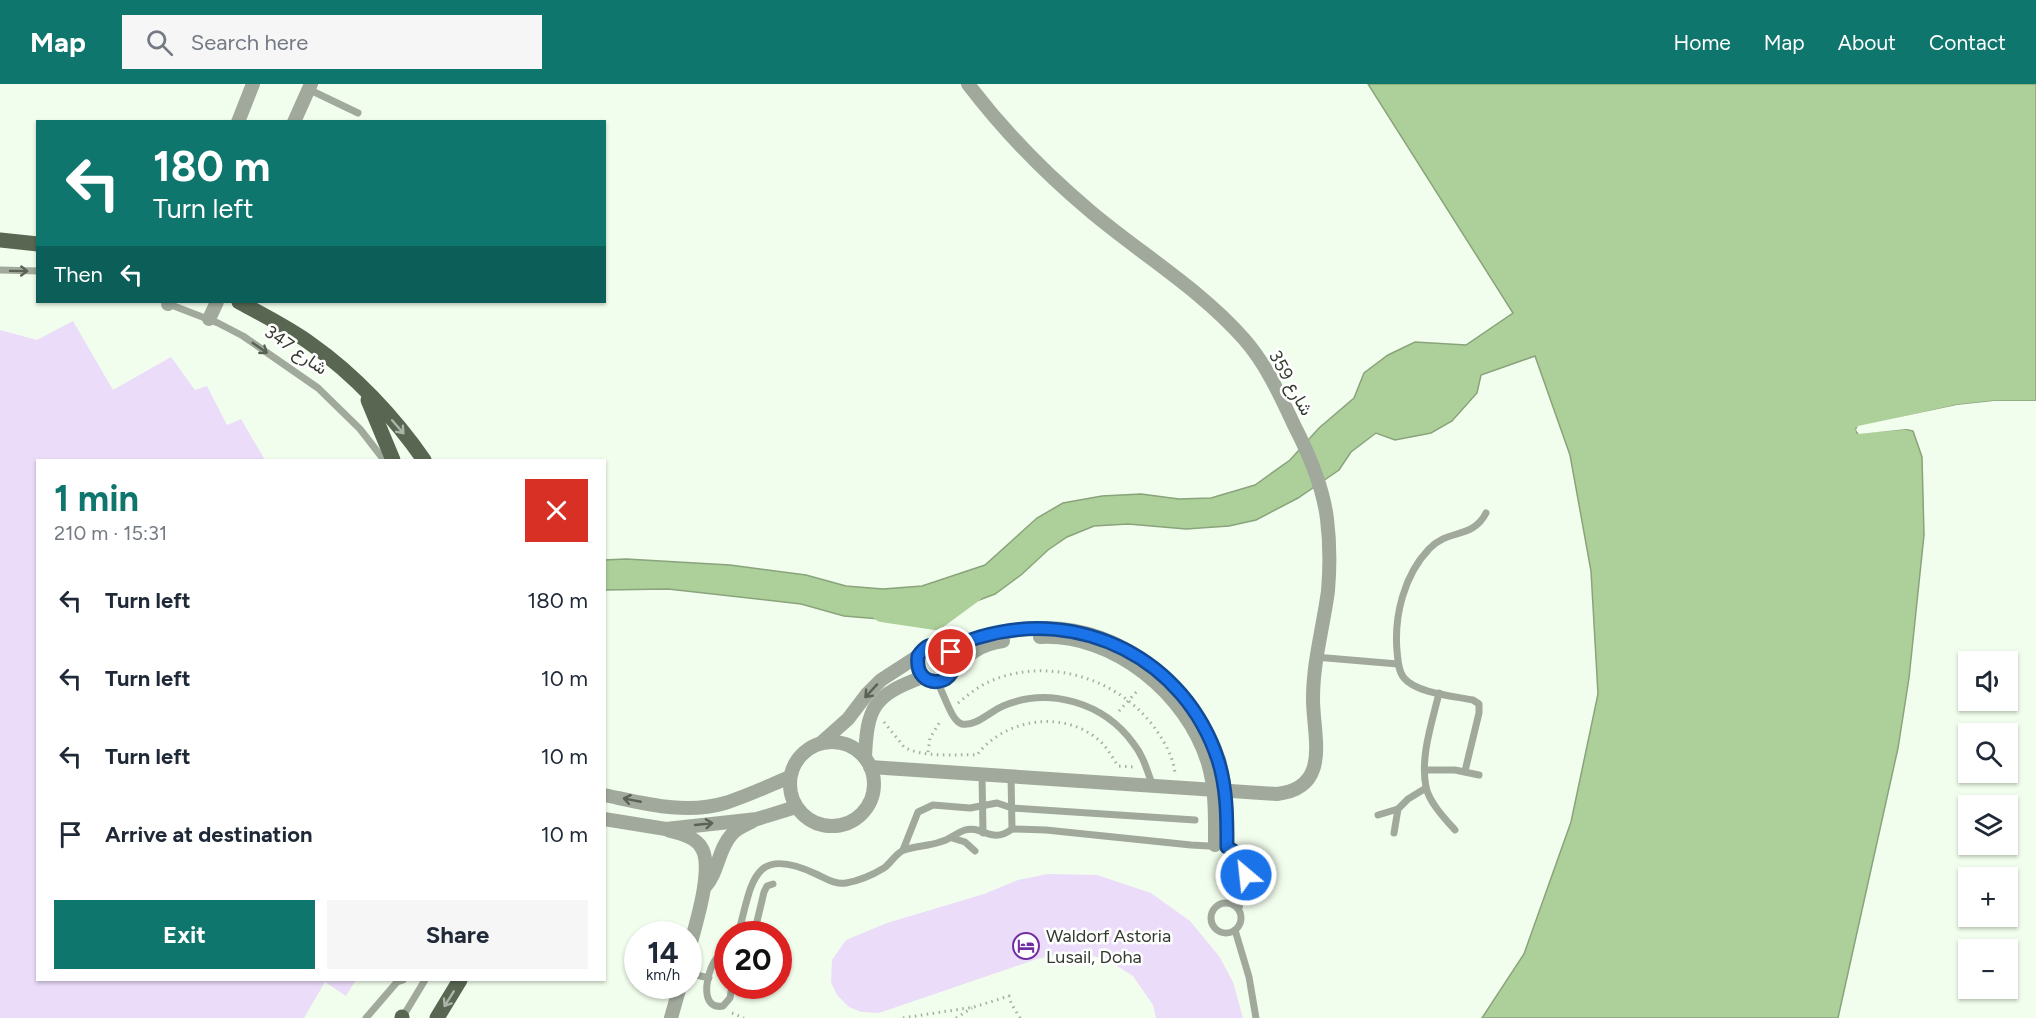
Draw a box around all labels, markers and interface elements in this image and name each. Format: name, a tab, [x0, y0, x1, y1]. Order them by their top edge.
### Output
search box	[122, 15, 542, 69]
text: Map	[30, 25, 86, 59]
icon: search	[143, 26, 176, 59]
text: Search here	[191, 29, 308, 56]
text: Home	[1674, 30, 1731, 55]
text: Map	[1764, 30, 1805, 55]
text: About	[1838, 30, 1896, 55]
text: Contact	[1929, 30, 2006, 55]
text: 180 m	[153, 141, 270, 192]
icon: left	[54, 144, 132, 222]
text: Turn left	[153, 192, 253, 225]
icon: left	[115, 258, 148, 291]
text: Then	[54, 261, 103, 288]
one-way arrow	[8, 265, 28, 276]
street label: شارع 347	[260, 321, 332, 380]
one-way arrow	[251, 342, 267, 354]
street label: شارع 359	[1263, 347, 1318, 420]
one-way arrow	[391, 419, 405, 434]
text: 1 min	[54, 477, 139, 520]
button: close	[525, 479, 588, 542]
text: 210 m · 15:31	[54, 521, 167, 545]
icon: left	[54, 584, 87, 617]
text: Turn left	[105, 587, 191, 614]
text: 180 m	[527, 587, 588, 614]
pin	[925, 626, 976, 677]
icon: arrive	[934, 635, 967, 668]
map controls	[1958, 651, 2018, 999]
button: sound	[1958, 651, 2018, 711]
icon: left	[54, 662, 87, 695]
text: Turn left	[105, 665, 191, 692]
text: 10 m	[541, 665, 588, 692]
one-way arrow	[864, 683, 878, 698]
button: search	[1958, 723, 2018, 783]
icon: left	[54, 740, 87, 773]
text: Turn left	[105, 743, 191, 770]
text: 10 m	[541, 743, 588, 770]
one-way arrow	[623, 795, 643, 806]
button: layers	[1958, 795, 2018, 855]
icon: arrive	[54, 818, 87, 851]
one-way arrow	[693, 818, 713, 829]
text: Arrive at destination	[105, 821, 313, 848]
text: 10 m	[541, 821, 588, 848]
position arrow	[1214, 843, 1278, 907]
button: +	[1958, 867, 2018, 927]
button: Exit	[54, 900, 315, 969]
button: Share	[327, 900, 588, 969]
speed limit sign: 20	[714, 921, 792, 999]
place label: Waldorf Astoria Lusail, Doha	[1046, 925, 1171, 968]
hotel icon: Waldorf Astoria Lusail, Doha	[1011, 931, 1041, 961]
text: 14	[647, 934, 679, 971]
button: −	[1958, 939, 2018, 999]
text: km/h	[646, 966, 680, 984]
one-way arrow	[442, 990, 454, 1007]

